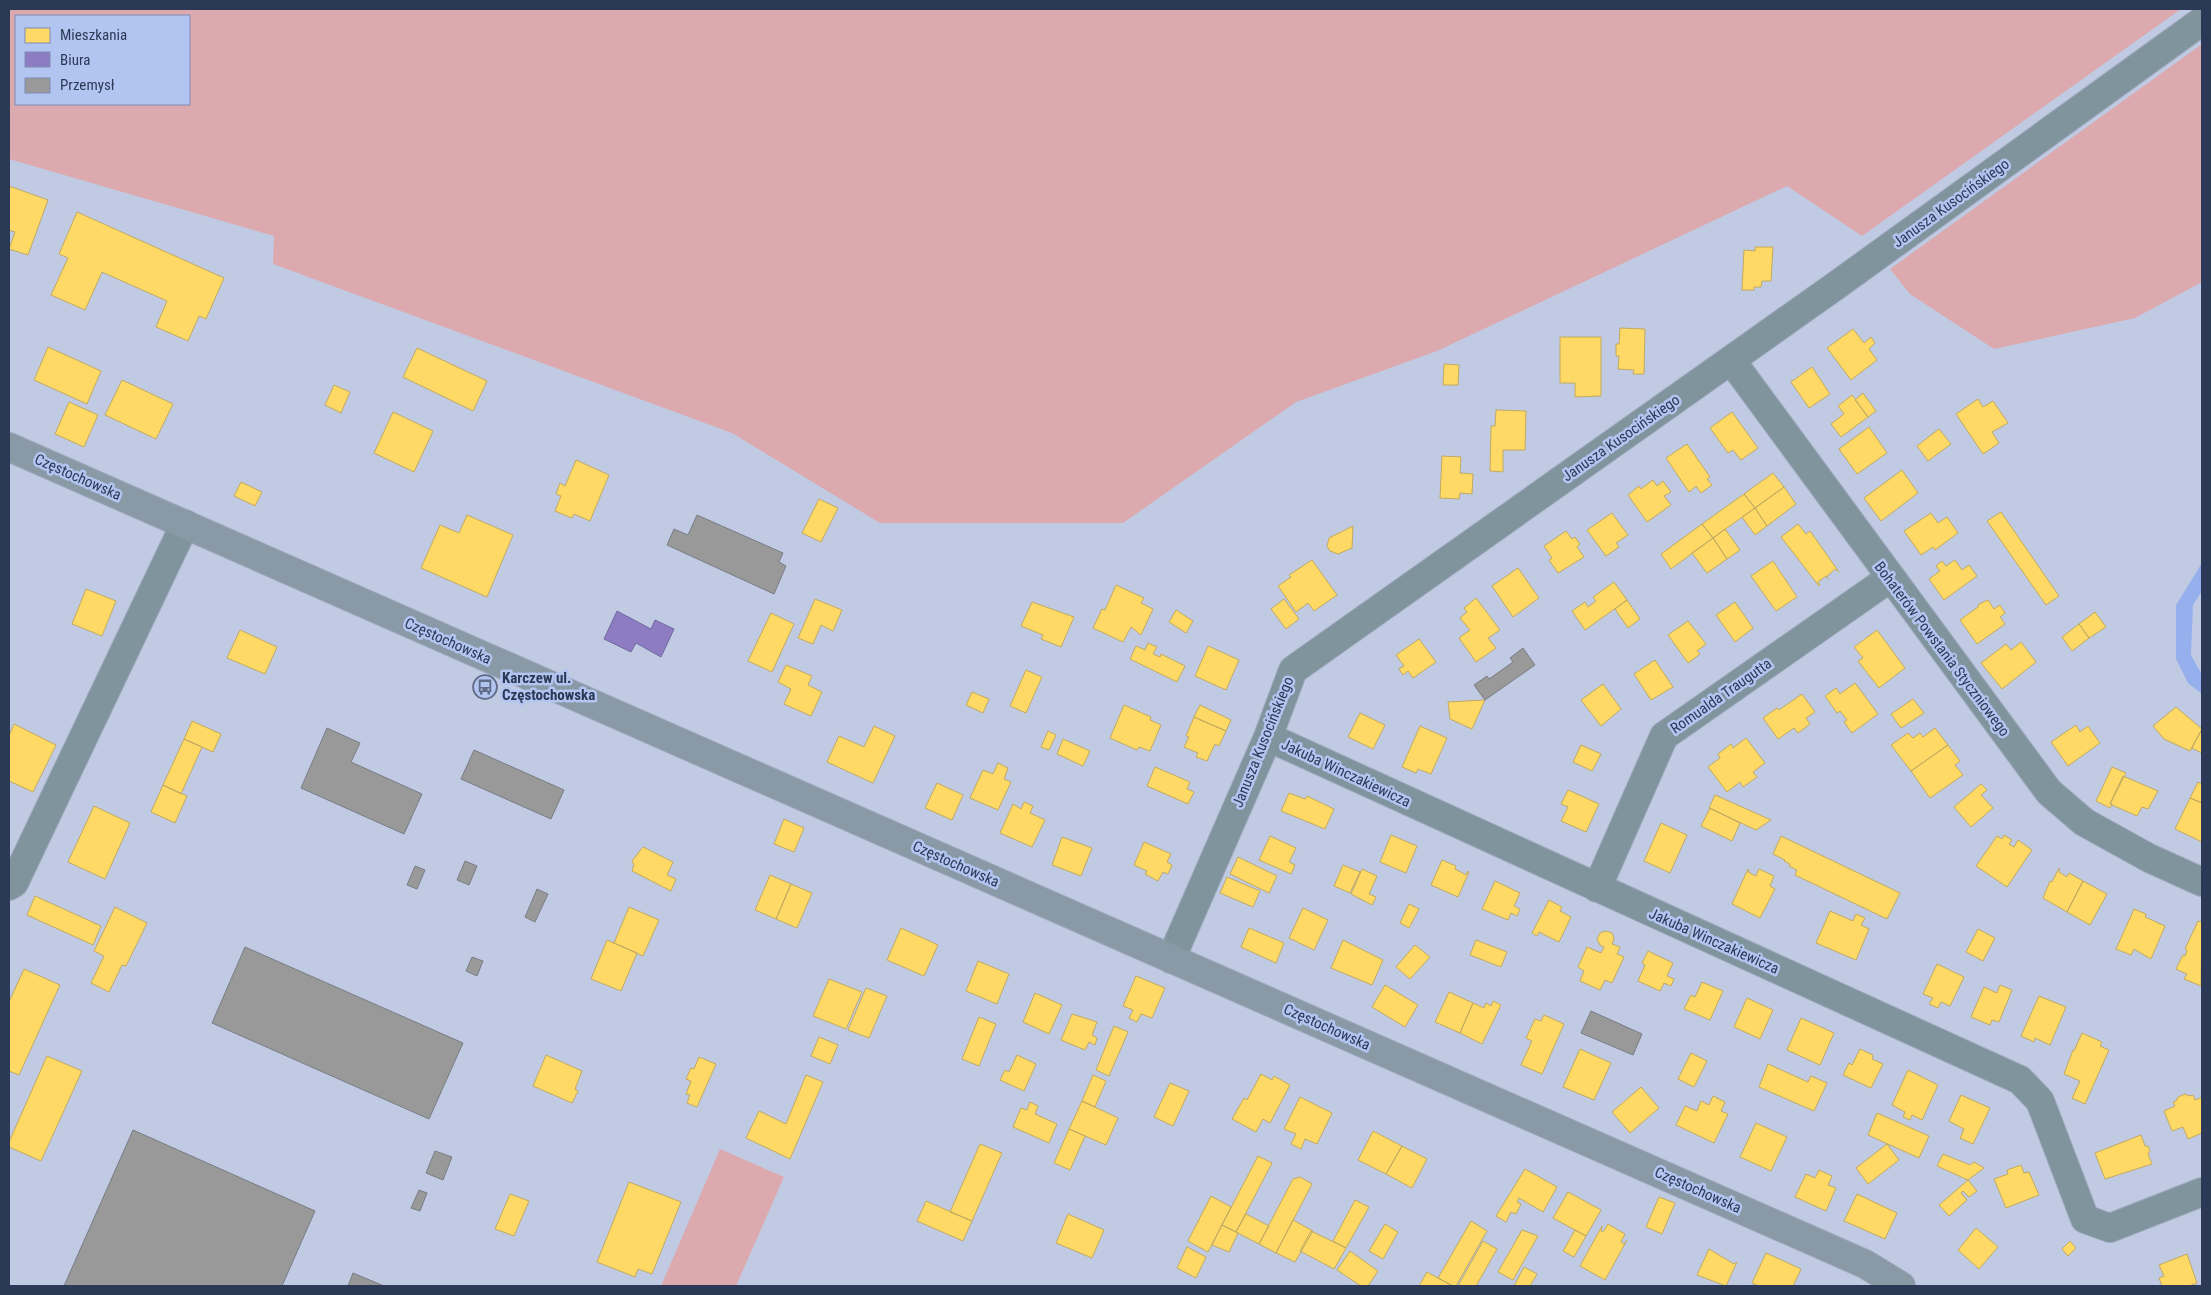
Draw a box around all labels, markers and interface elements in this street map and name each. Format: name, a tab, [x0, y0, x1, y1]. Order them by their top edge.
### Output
legend	[15, 15, 190, 105]
text: Mieszkania	[60, 26, 127, 44]
text: Biura	[60, 51, 90, 69]
text: Przemysł	[60, 76, 115, 94]
street label: Janusza Kusocińskiego	[1889, 155, 2013, 251]
street label: Janusza Kusocińskiego	[1559, 391, 1683, 485]
street label: Częstochowska	[32, 450, 124, 504]
street label: Bohaterów Powstania Styczniowego	[1870, 558, 2014, 740]
street label: Częstochowska	[402, 614, 494, 668]
street label: Romualda Traugutta	[1667, 654, 1775, 738]
place label: Karczew ul. Częstochowska	[502, 669, 595, 704]
bus stop icon: Karczew ul. Częstochowska	[472, 674, 498, 700]
street label: Janusza Kusocińskiego	[1229, 674, 1297, 810]
street label: Jakuba Winczakiewicza	[1279, 735, 1413, 811]
street label: Częstochowska	[910, 837, 1002, 891]
street label: Jakuba Winczakiewicza	[1646, 904, 1782, 978]
street label: Częstochowska	[1281, 1000, 1373, 1054]
street label: Częstochowska	[1652, 1163, 1744, 1217]

